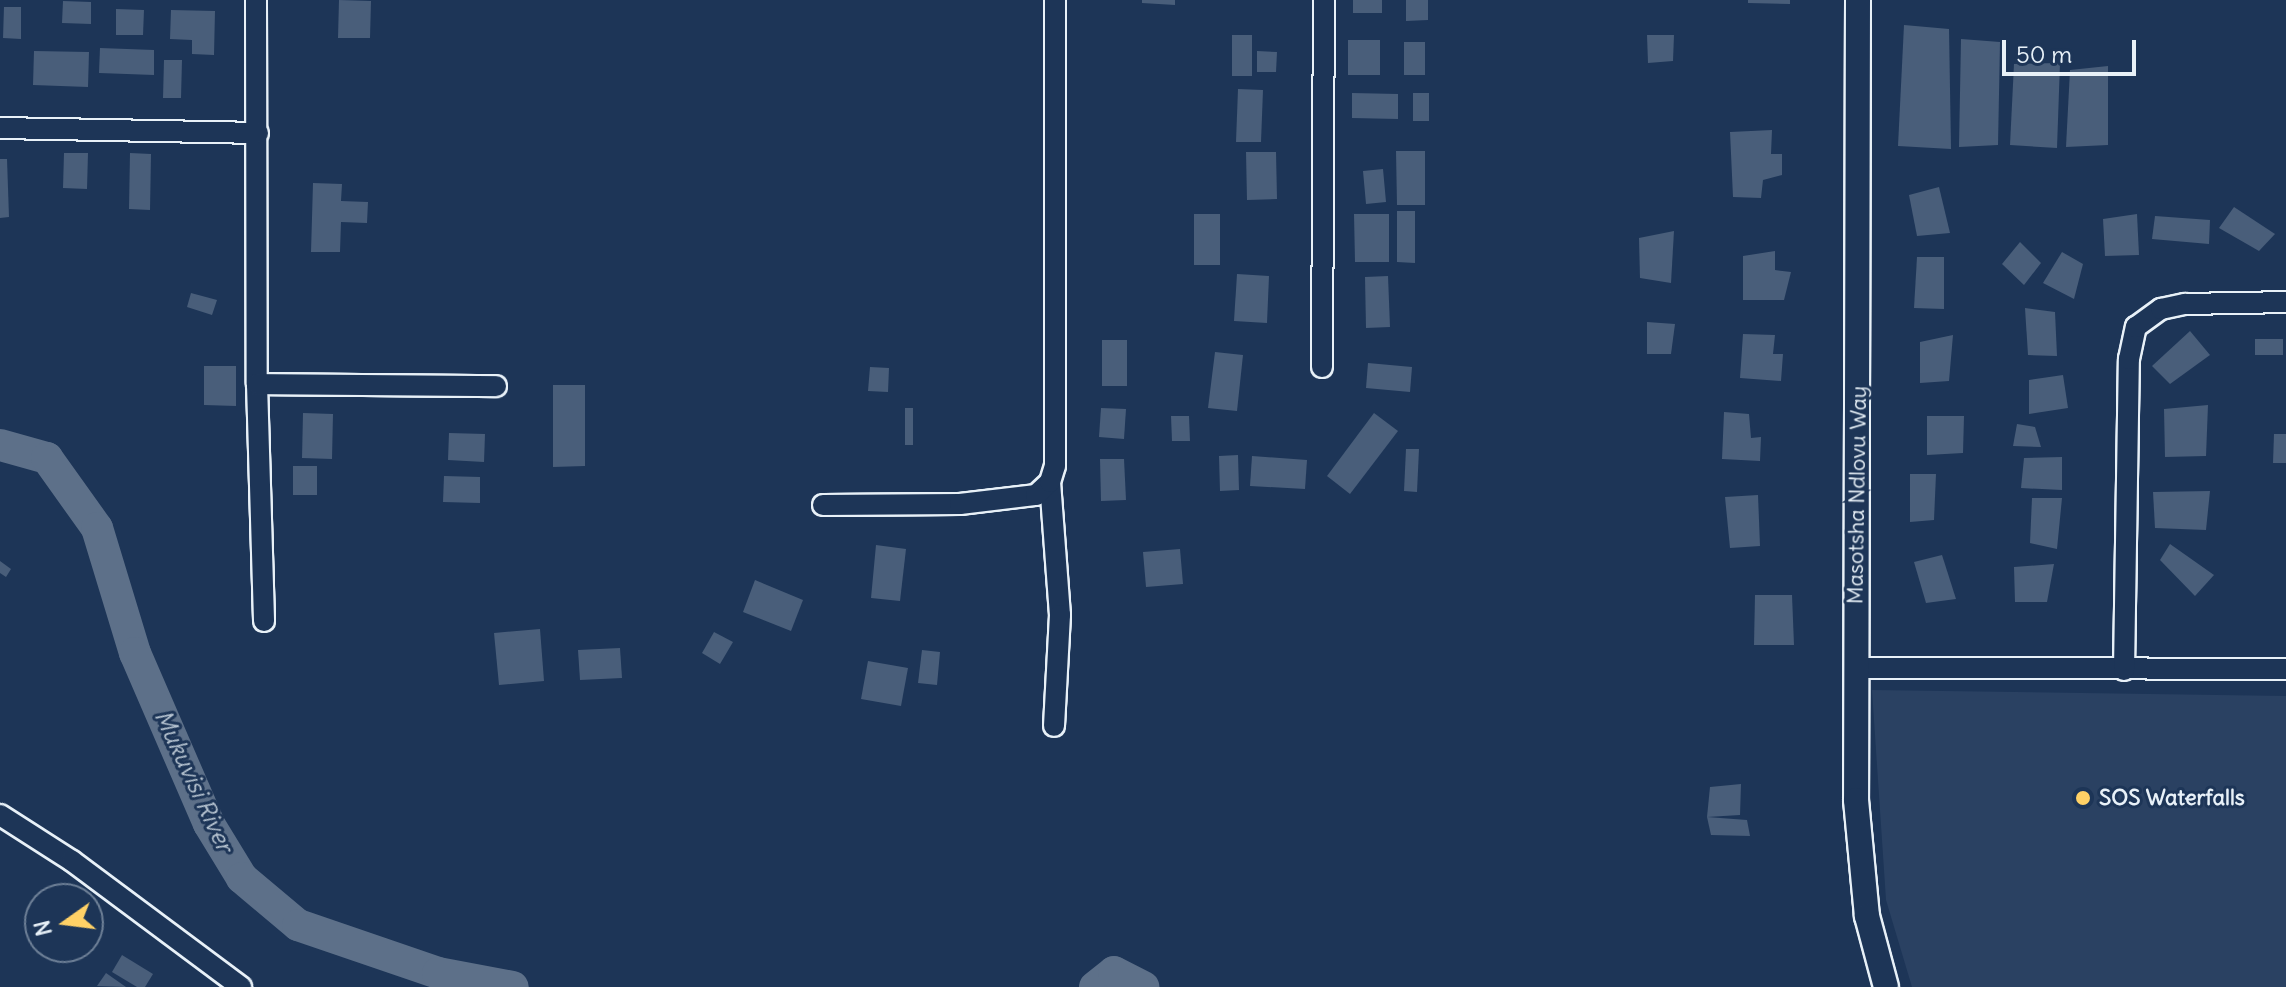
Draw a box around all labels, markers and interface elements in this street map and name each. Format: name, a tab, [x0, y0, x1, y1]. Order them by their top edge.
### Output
scale bar	[2006, 24, 2140, 74]
text: 50 m	[2016, 39, 2072, 69]
street label: Masotsha Ndlovu Way	[1842, 385, 1872, 605]
water label: Mukuvisi River	[148, 705, 240, 857]
place label: SOS Waterfalls	[2099, 785, 2245, 811]
marker: SOS Waterfalls	[2074, 789, 2092, 807]
north arrow	[24, 883, 104, 963]
text: N	[27, 918, 58, 939]

